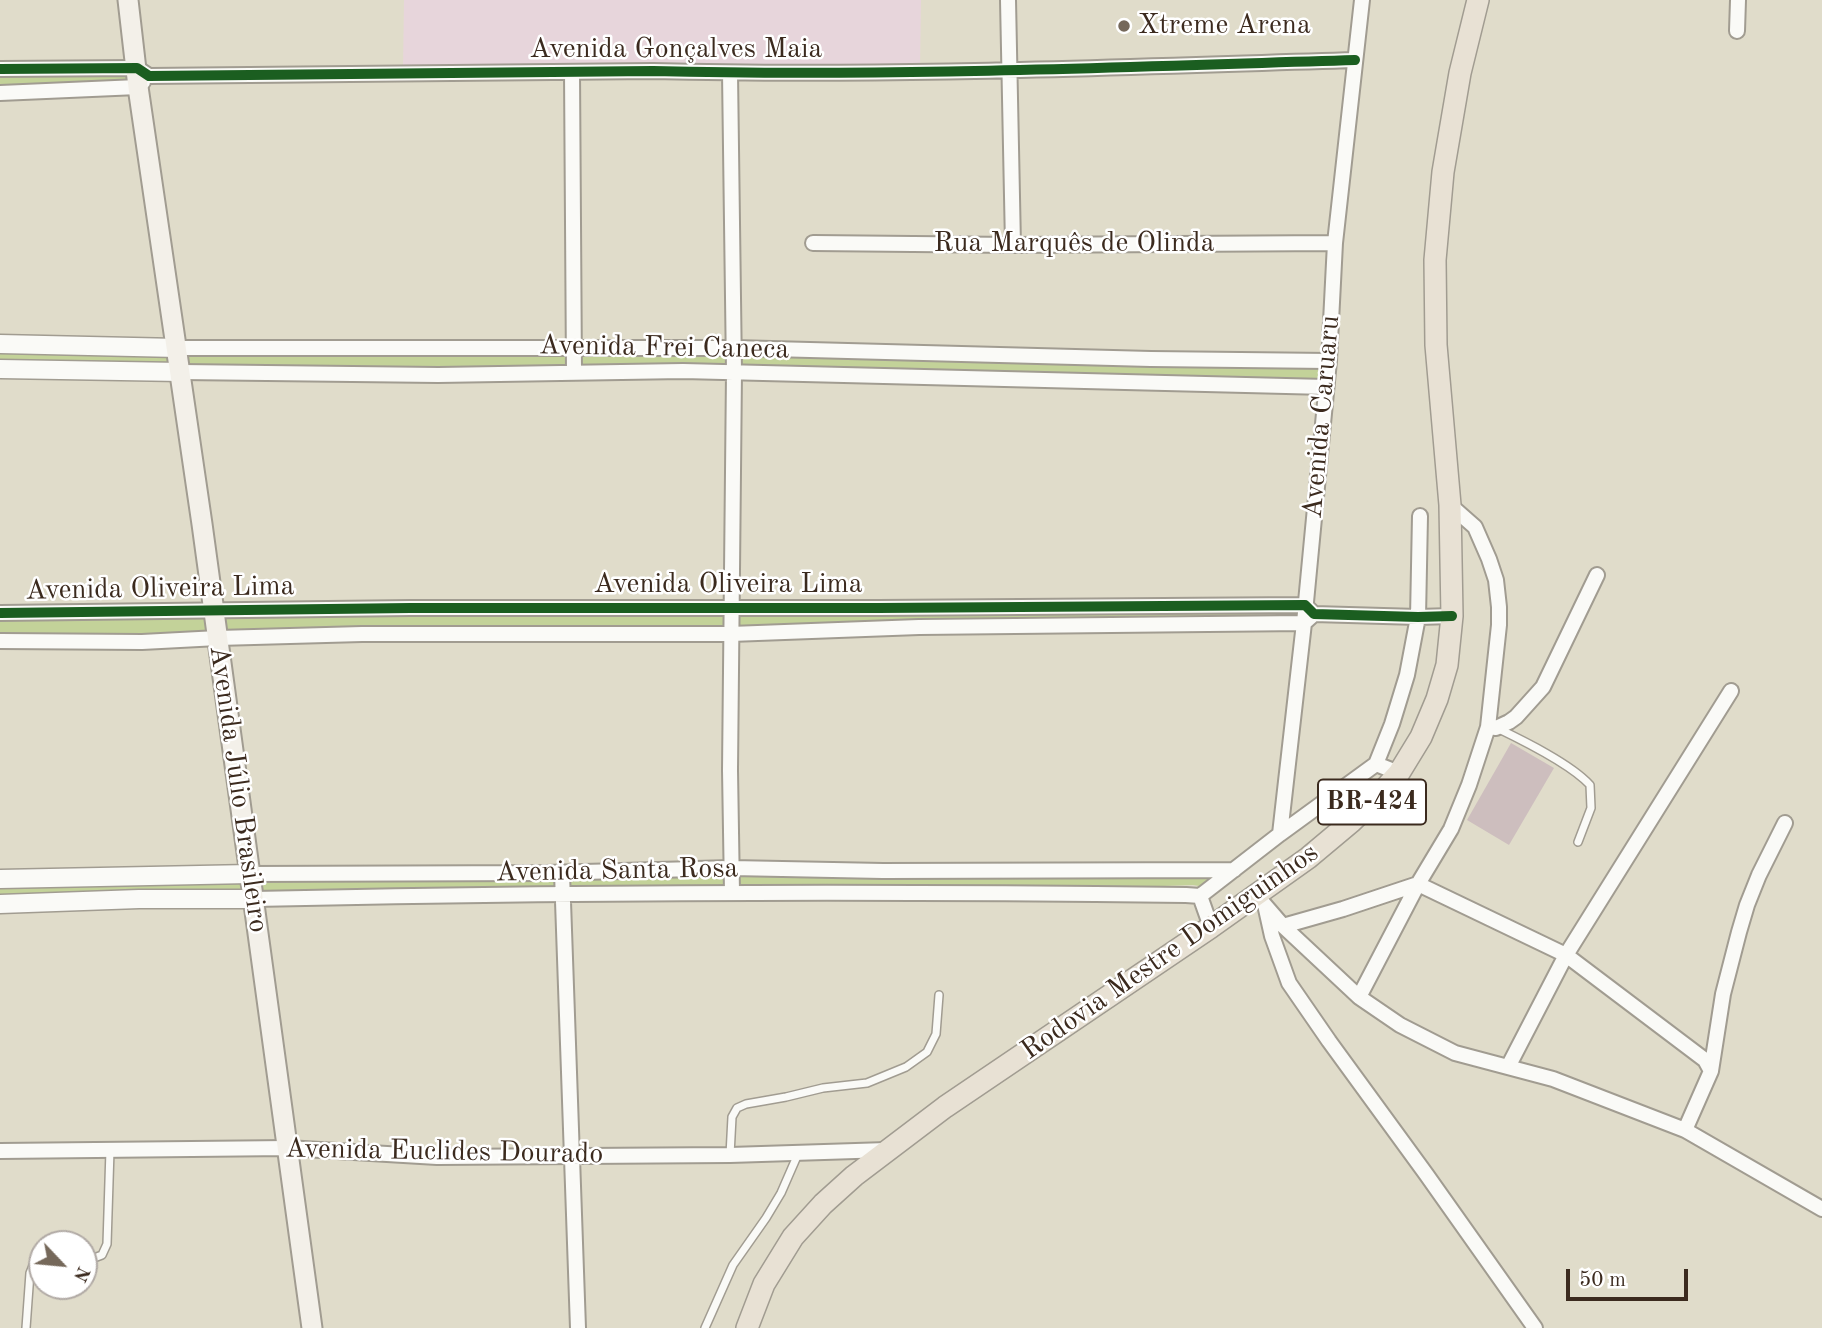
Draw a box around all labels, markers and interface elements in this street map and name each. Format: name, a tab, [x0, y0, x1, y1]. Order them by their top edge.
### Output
place label: Xtreme Arena	[1138, 9, 1311, 43]
marker: Xtreme Arena	[1116, 18, 1132, 34]
street label: Avenida Gonçalves Maia	[530, 33, 822, 67]
street label: Rua Marquês de Olinda	[934, 227, 1214, 261]
street label: Avenida Caruaru	[1296, 314, 1348, 520]
street label: Avenida Frei Caneca	[539, 329, 789, 367]
street label: Avenida Oliveira Lima	[593, 568, 863, 602]
street label: Avenida Oliveira Lima	[25, 570, 295, 608]
street label: Avenida Júlio Brasileiro	[201, 643, 275, 935]
road number: BR-424	[1318, 780, 1426, 824]
street label: Rodovia Mestre Domiguinhos	[1015, 836, 1325, 1068]
street label: Avenida Santa Rosa	[495, 852, 739, 890]
street label: Avenida Euclides Dourado	[284, 1132, 604, 1172]
north arrow	[28, 1230, 98, 1300]
scale bar	[1570, 1254, 1692, 1298]
text: N	[69, 1263, 92, 1284]
text: 50 m	[1579, 1270, 1626, 1291]

